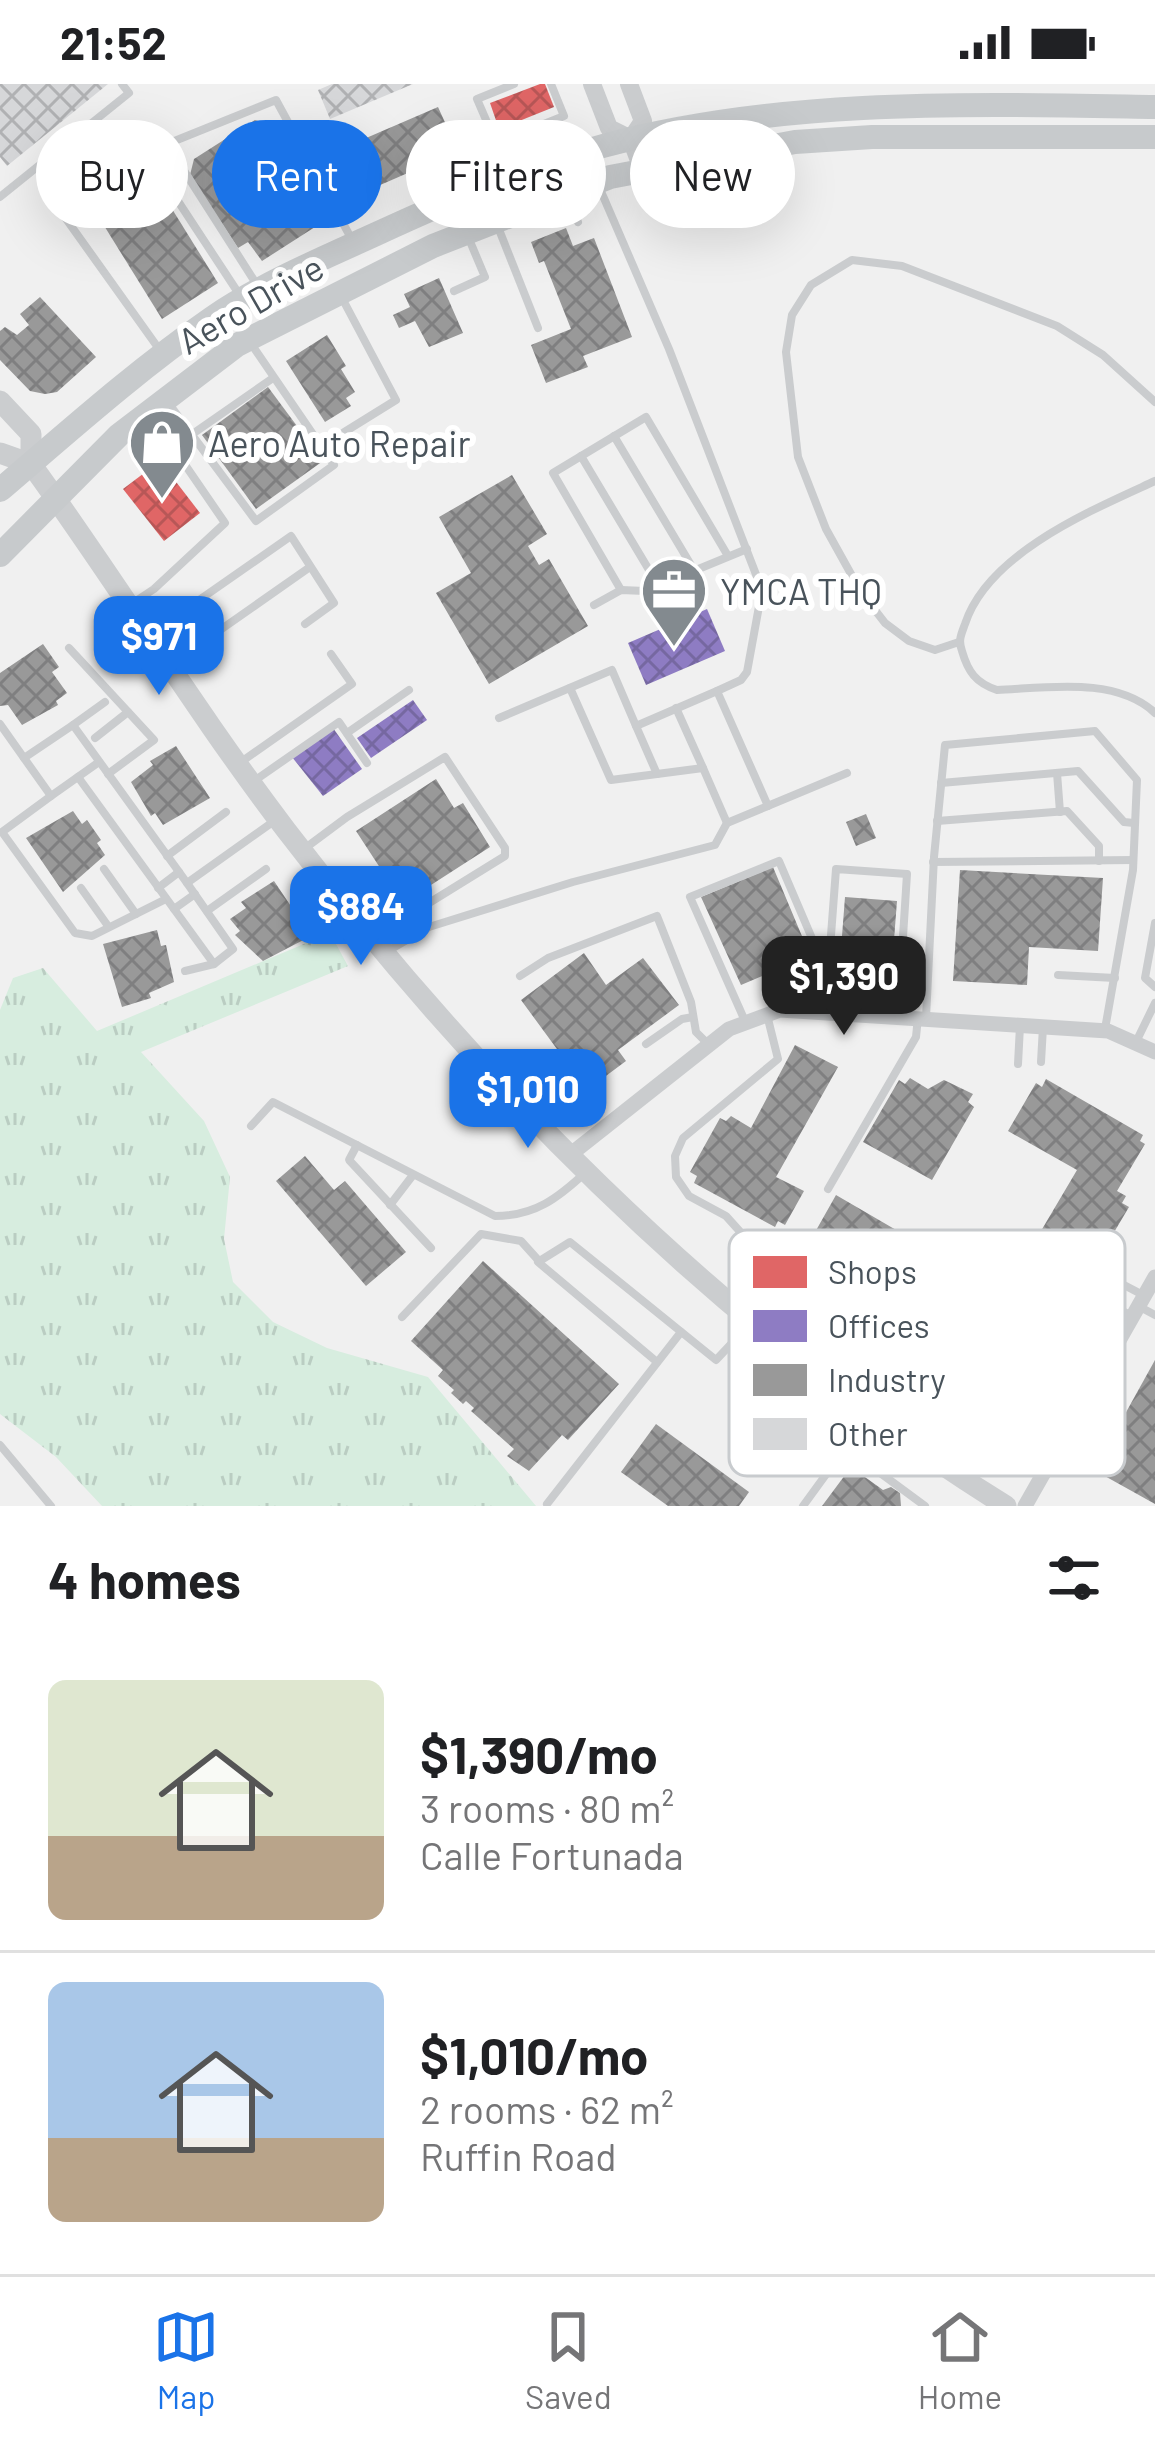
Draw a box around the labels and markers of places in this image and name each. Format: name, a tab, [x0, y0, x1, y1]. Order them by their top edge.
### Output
shop icon: Aero Auto Repair	[127, 407, 197, 501]
place label: Aero Auto Repair	[208, 421, 471, 464]
office icon: YMCA THQ	[639, 555, 709, 649]
place label: YMCA THQ	[720, 569, 882, 612]
pin: $971	[88, 596, 230, 698]
pin: $884	[290, 866, 432, 968]
pin: $1,390	[746, 936, 942, 1038]
pin: $1,010	[430, 1049, 626, 1151]

